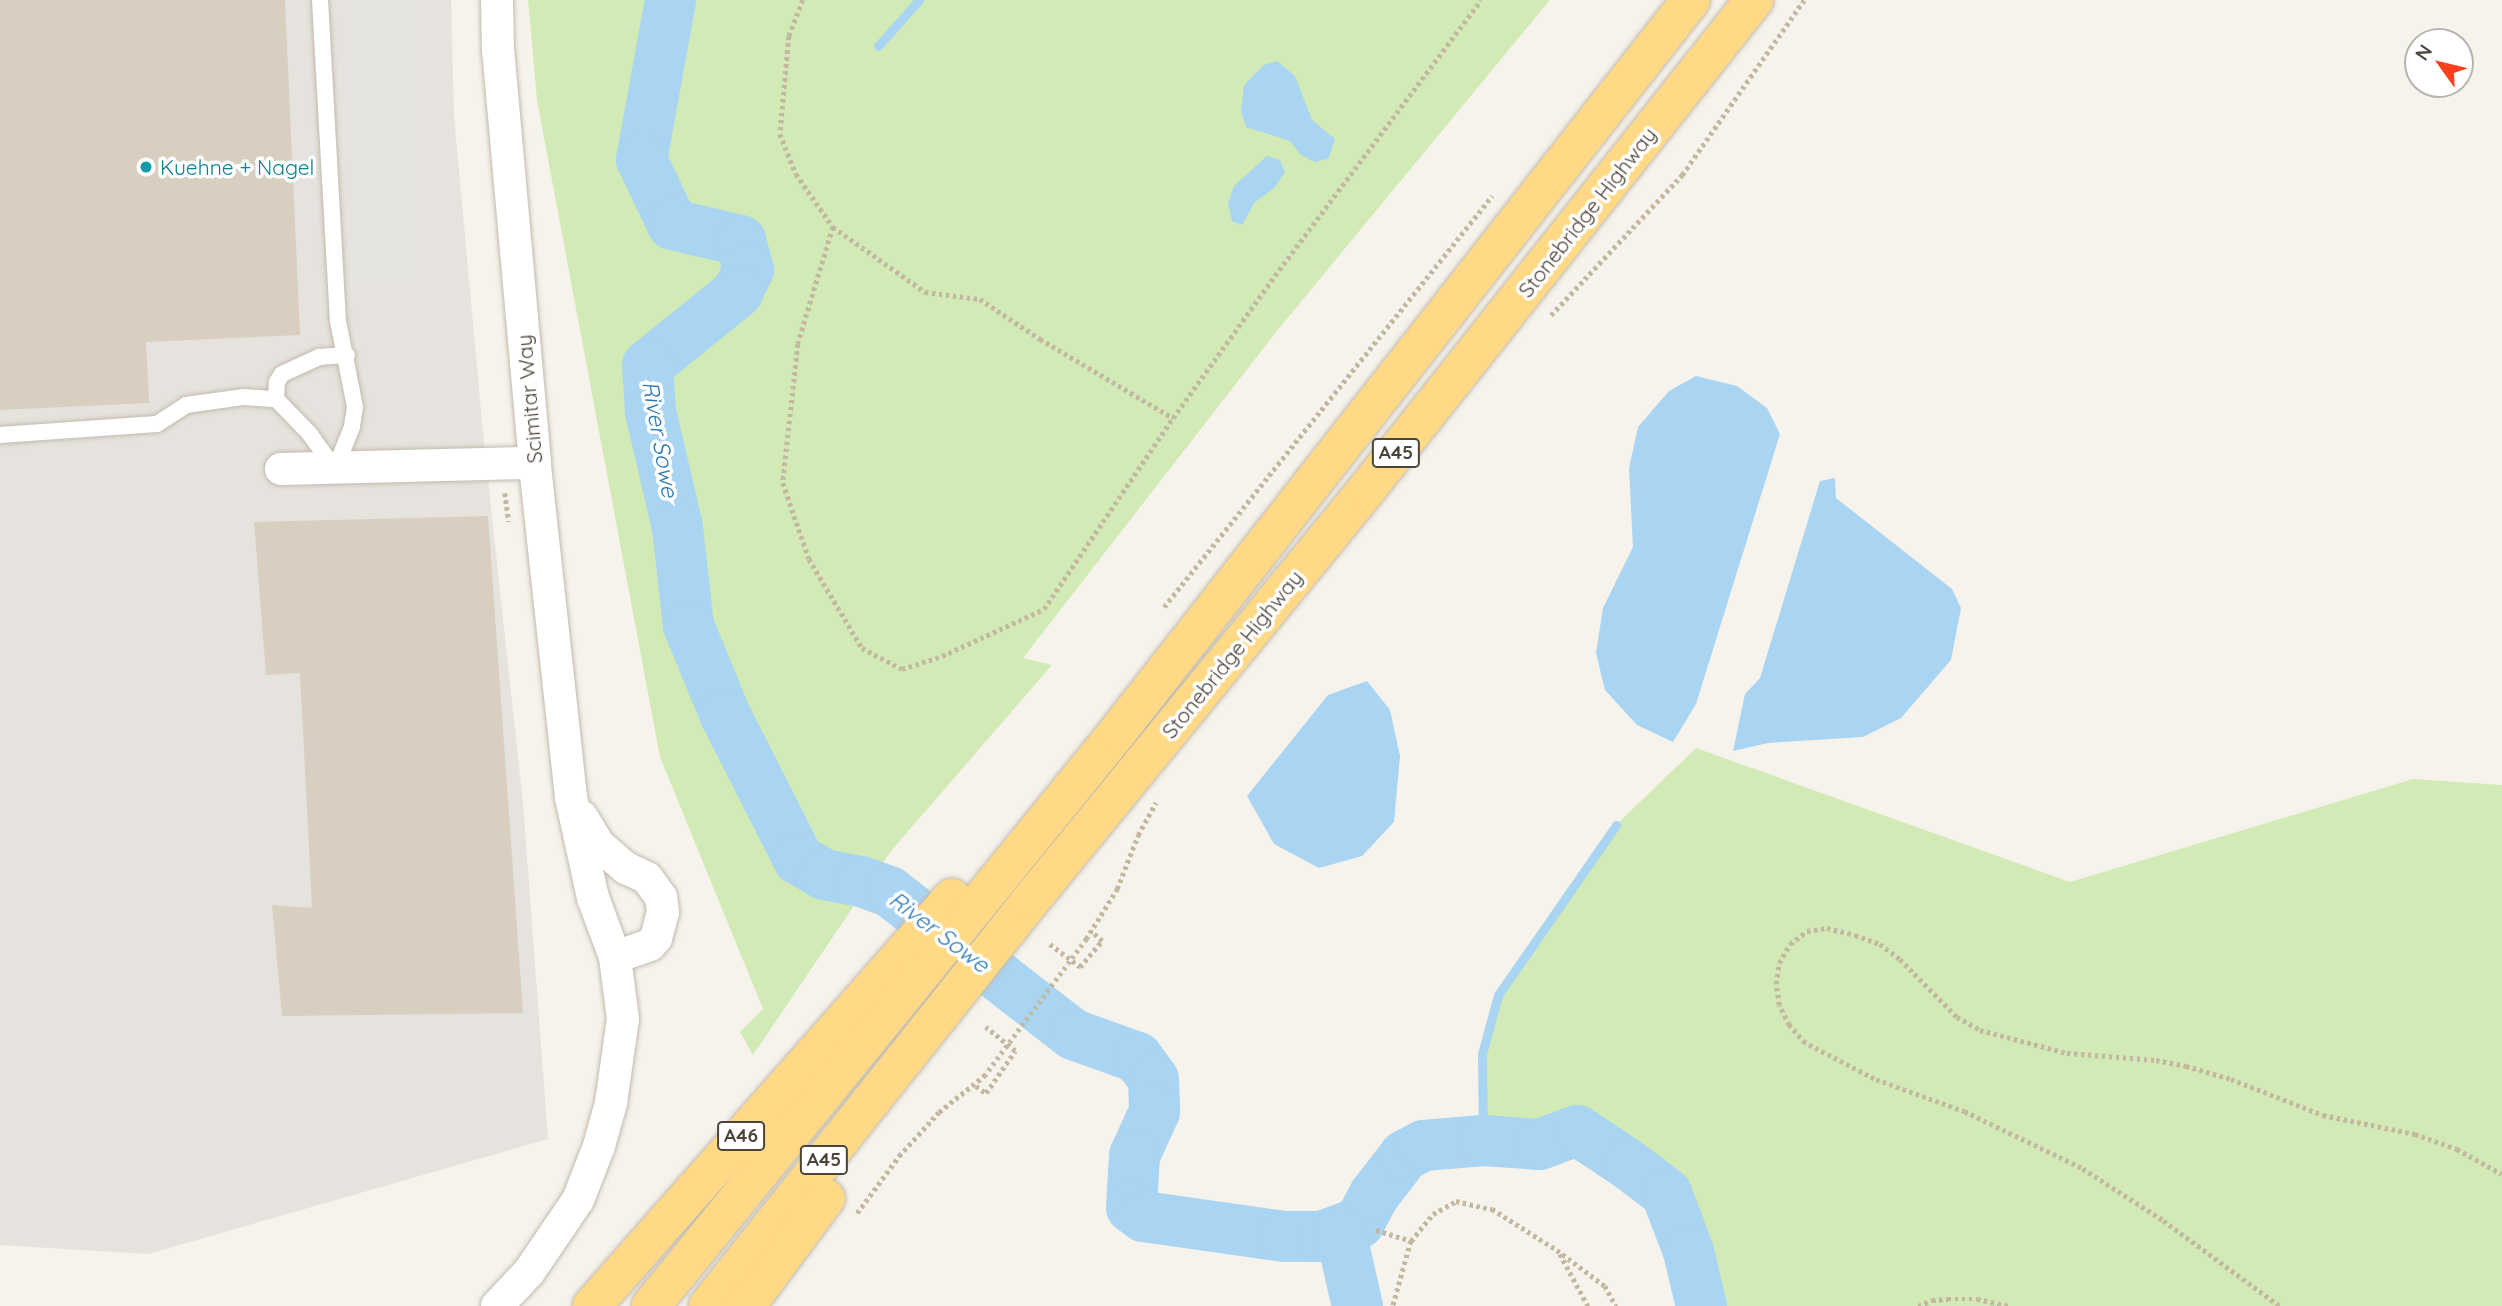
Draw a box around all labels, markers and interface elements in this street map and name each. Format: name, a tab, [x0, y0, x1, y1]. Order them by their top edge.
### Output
north arrow	[2404, 28, 2474, 98]
text: N	[2409, 40, 2437, 65]
street label: Stonebridge Highway	[1513, 122, 1661, 302]
place label: Kuehne + Nagel	[160, 154, 314, 180]
marker: Kuehne + Nagel	[138, 159, 154, 175]
street label: Scimitar Way	[511, 334, 547, 464]
water label: River Sowe	[636, 379, 684, 499]
road number: A45	[1372, 437, 1420, 468]
street label: Stonebridge Highway	[1156, 565, 1308, 743]
water label: River Sowe	[884, 886, 994, 978]
road number: A46	[716, 1120, 766, 1152]
road number: A45	[800, 1144, 848, 1176]

